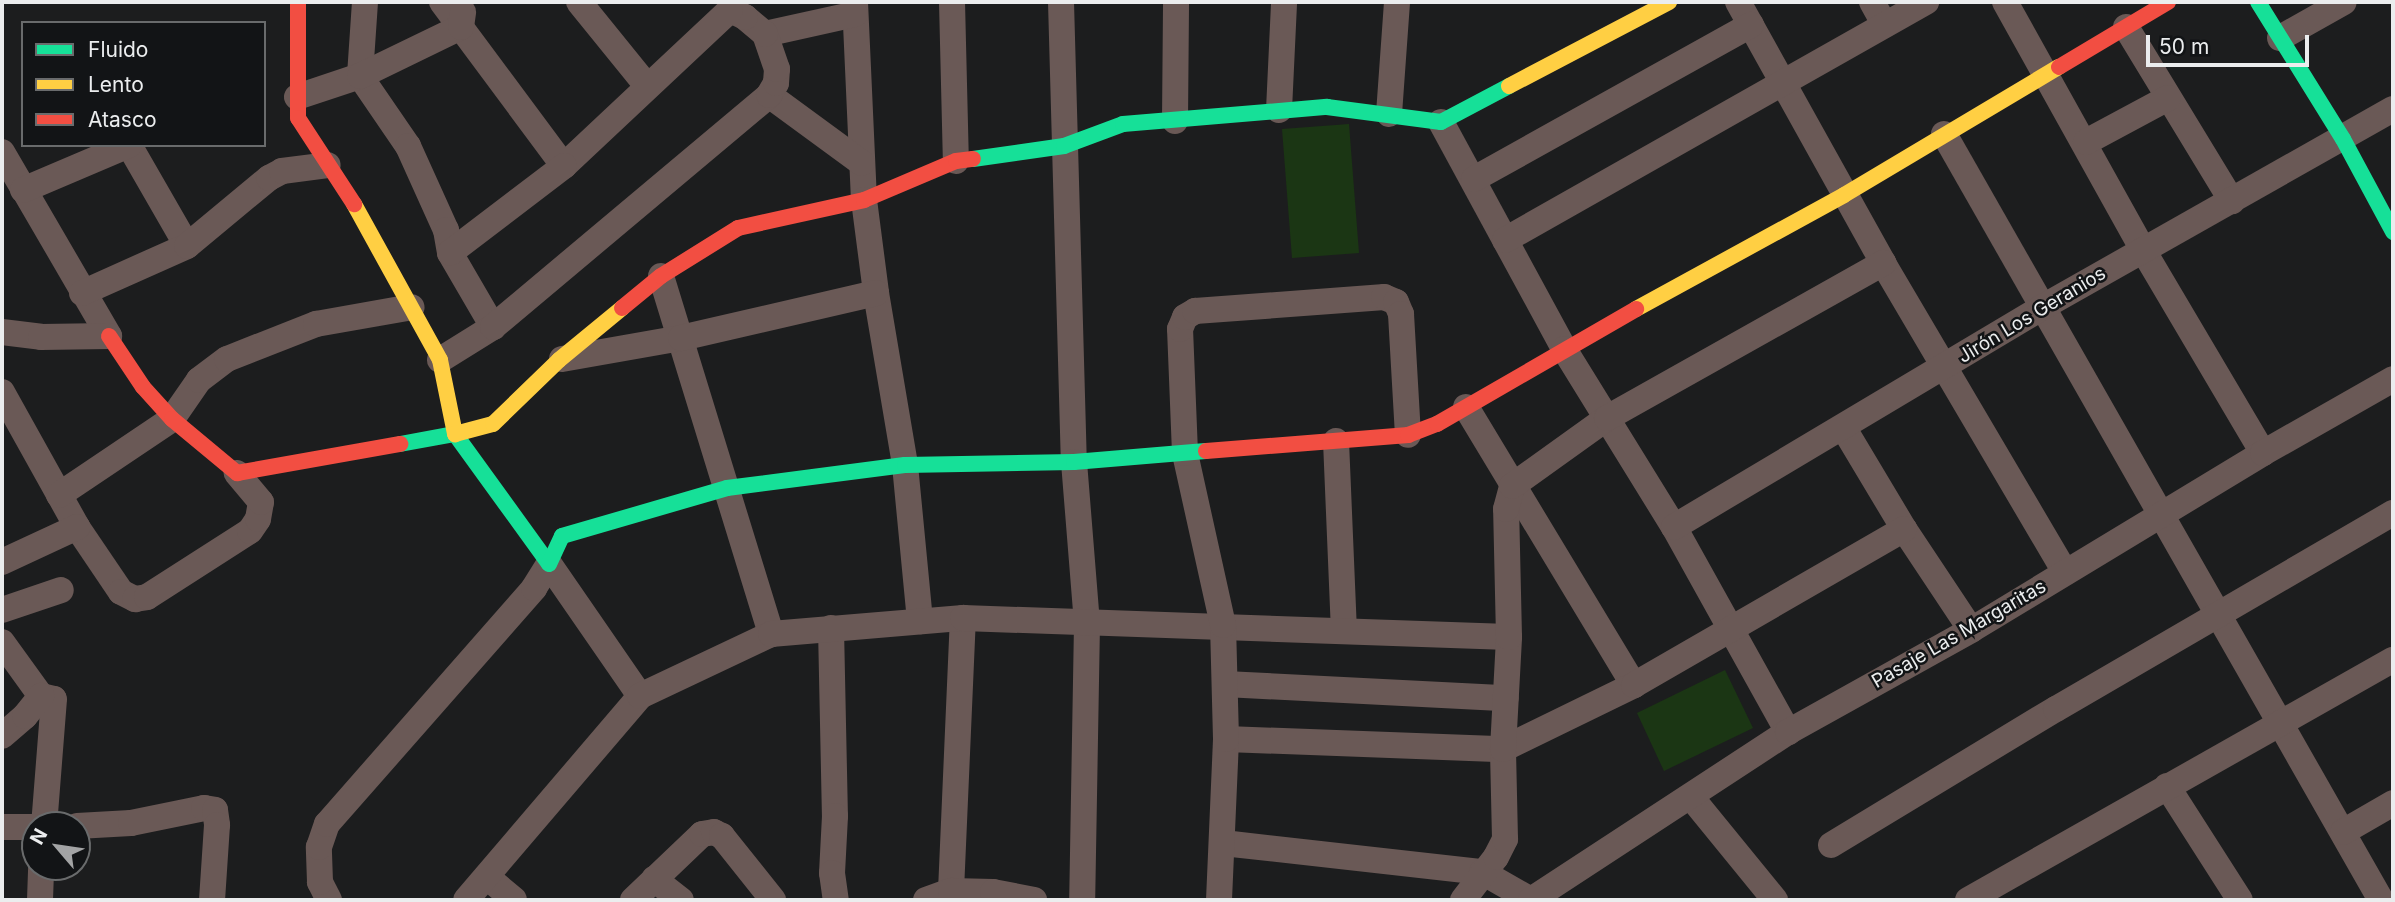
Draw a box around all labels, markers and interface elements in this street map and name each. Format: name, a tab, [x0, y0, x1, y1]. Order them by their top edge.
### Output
legend	[21, 21, 266, 147]
scale bar	[2150, 21, 2313, 65]
text: 50 m	[2159, 34, 2209, 59]
text: Fluido	[88, 37, 148, 62]
text: Lento	[88, 72, 144, 97]
text: Atasco	[88, 107, 157, 132]
street label: Jirón Los Geranios	[1954, 262, 2110, 368]
street label: Pasaje Las Margaritas	[1868, 575, 2050, 693]
north arrow	[21, 811, 91, 881]
text: N	[25, 825, 53, 848]

